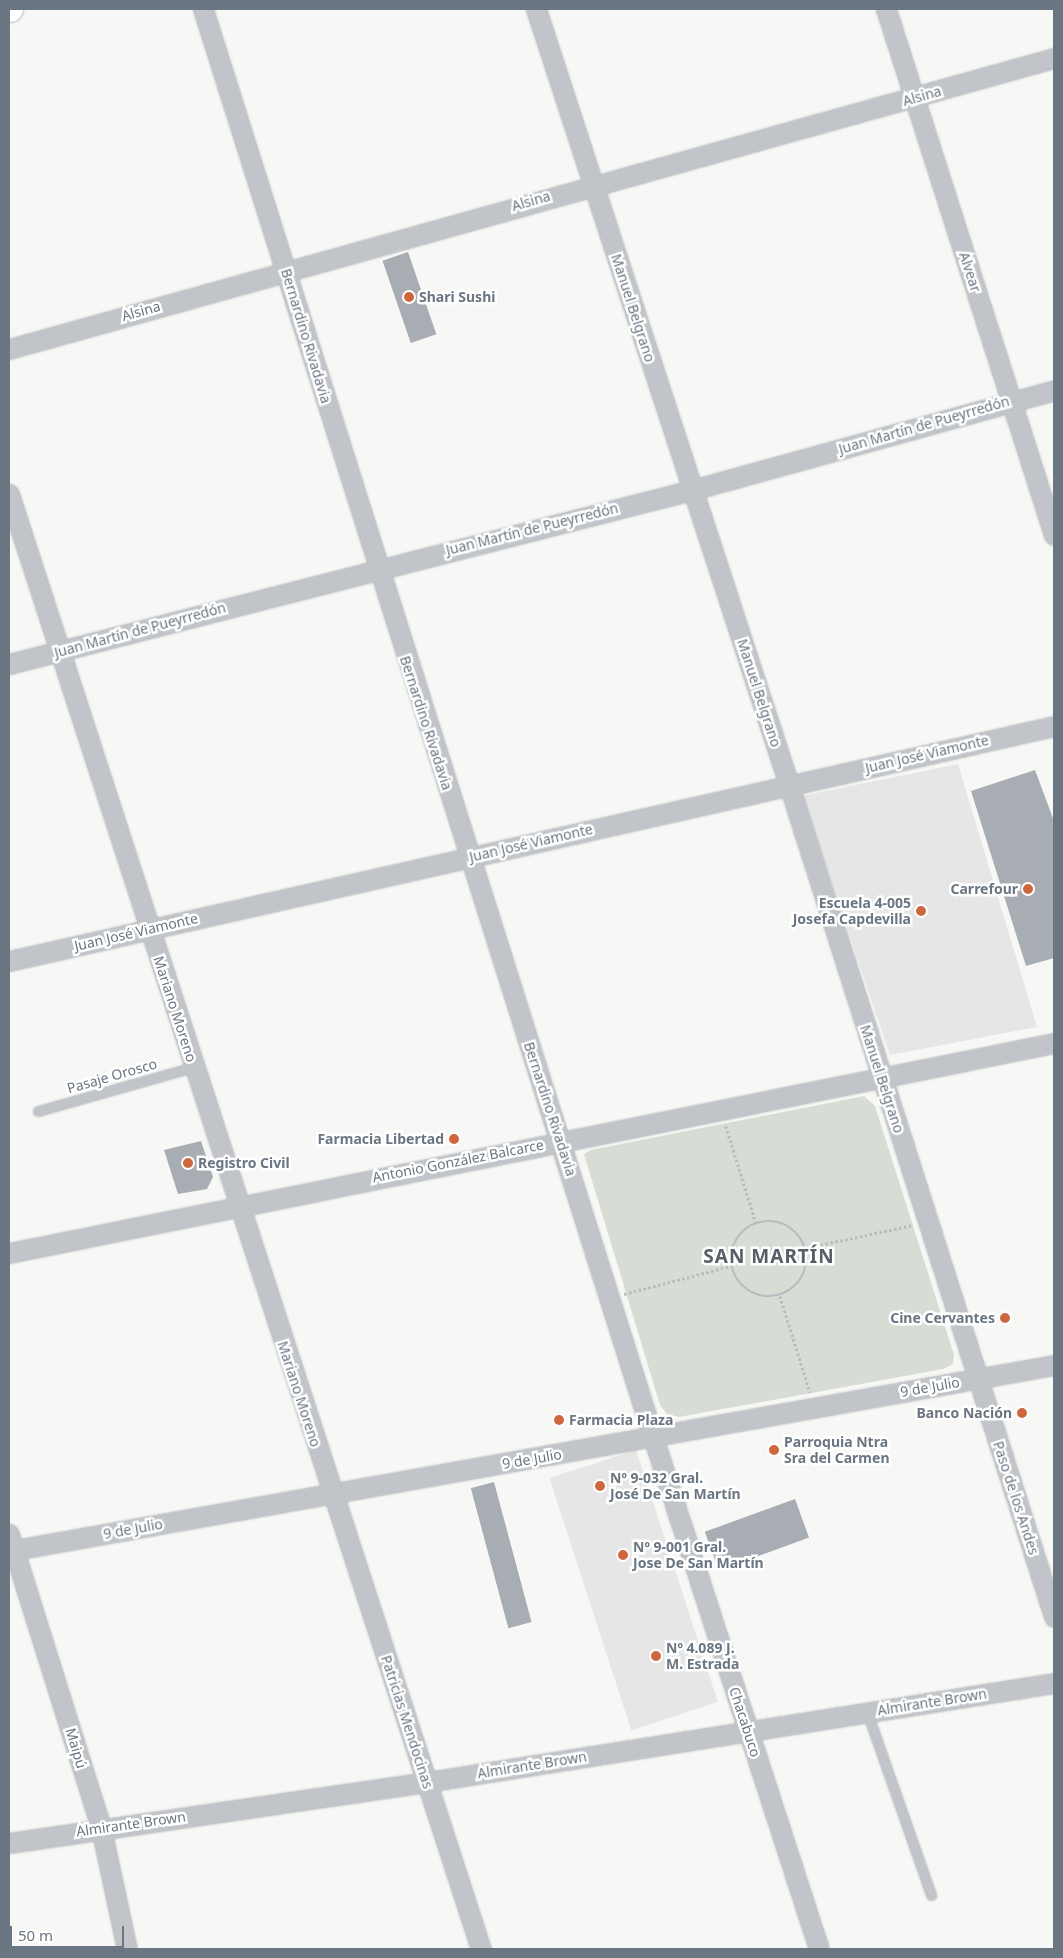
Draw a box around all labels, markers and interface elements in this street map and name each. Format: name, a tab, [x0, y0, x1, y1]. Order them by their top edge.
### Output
street label: Alsina	[901, 82, 943, 110]
street label: Alsina	[510, 187, 552, 215]
street label: Alvear	[956, 250, 984, 294]
street label: Manuel Belgrano	[608, 252, 658, 364]
street label: Bernardino Rivadavia	[277, 267, 335, 405]
place label: Shari Sushi	[419, 289, 495, 305]
marker: Shari Sushi	[403, 291, 415, 303]
street label: Alsina	[120, 297, 162, 325]
street label: Juan Martín de Pueyrredón	[837, 393, 1011, 457]
street label: Juan Martín de Pueyrredón	[444, 499, 620, 559]
street label: Juan Martín de Pueyrredón	[52, 599, 228, 661]
street label: Manuel Belgrano	[734, 637, 784, 749]
street label: Bernardino Rivadavia	[396, 654, 456, 792]
street label: Juan José Viamonte	[864, 732, 990, 776]
street label: Juan José Viamonte	[468, 821, 594, 865]
place label: Carrefour	[951, 881, 1018, 897]
marker: Carrefour	[1022, 883, 1034, 895]
place label: Escuela 4-005 Josefa Capdevilla	[793, 895, 911, 928]
marker: Escuela 4-005 Josefa Capdevilla	[915, 905, 927, 917]
street label: Juan José Viamonte	[73, 910, 199, 954]
street label: Mariano Moreno	[150, 954, 200, 1064]
street label: Manuel Belgrano	[857, 1023, 907, 1135]
street label: Bernardino Rivadavia	[520, 1040, 580, 1178]
street label: Pasaje Orosco	[65, 1055, 159, 1097]
place label: Farmacia Libertad	[317, 1131, 444, 1147]
marker: Farmacia Libertad	[448, 1133, 460, 1145]
street label: Antonio González Balcarce	[371, 1136, 545, 1186]
place label: Registro Civil	[198, 1155, 290, 1171]
marker: Registro Civil	[182, 1157, 194, 1169]
district label: SAN MARTÍN	[702, 1246, 836, 1268]
place label: Cine Cervantes	[890, 1310, 995, 1326]
marker: Cine Cervantes	[999, 1312, 1011, 1324]
street label: Mariano Moreno	[274, 1339, 324, 1449]
street label: 9 de Julio	[899, 1374, 961, 1400]
place label: Banco Nación	[917, 1405, 1012, 1421]
marker: Banco Nación	[1016, 1407, 1028, 1419]
place label: Farmacia Plaza	[569, 1412, 673, 1428]
marker: Farmacia Plaza	[553, 1414, 565, 1426]
place label: Parroquia Ntra Sra del Carmen	[784, 1434, 889, 1466]
street label: Paso de los Andes	[990, 1439, 1042, 1557]
marker: Parroquia Ntra Sra del Carmen	[768, 1444, 780, 1456]
street label: 9 de Julio	[501, 1446, 563, 1472]
place label: Nº 9-032 Gral. José De San Martín	[610, 1470, 741, 1502]
marker: Nº 9-032 Gral. José De San Martín	[594, 1480, 606, 1492]
street label: 9 de Julio	[102, 1516, 164, 1542]
place label: Nº 9-001 Gral. Jose De San Martín	[633, 1539, 764, 1571]
marker: Nº 9-001 Gral. Jose De San Martín	[617, 1549, 629, 1561]
place label: Nº 4.089 J. M. Estrada	[666, 1640, 739, 1672]
marker: Nº 4.089 J. M. Estrada	[650, 1650, 662, 1662]
street label: Patricias Mendocinas	[378, 1653, 436, 1791]
street label: Chacabuco	[726, 1685, 764, 1759]
street label: Almirante Brown	[876, 1685, 988, 1719]
street label: Maipú	[62, 1726, 90, 1770]
street label: Almirante Brown	[476, 1748, 588, 1782]
street label: Almirante Brown	[75, 1808, 187, 1840]
scale bar	[12, 1916, 126, 1948]
text: 50 m	[18, 1925, 53, 1945]

